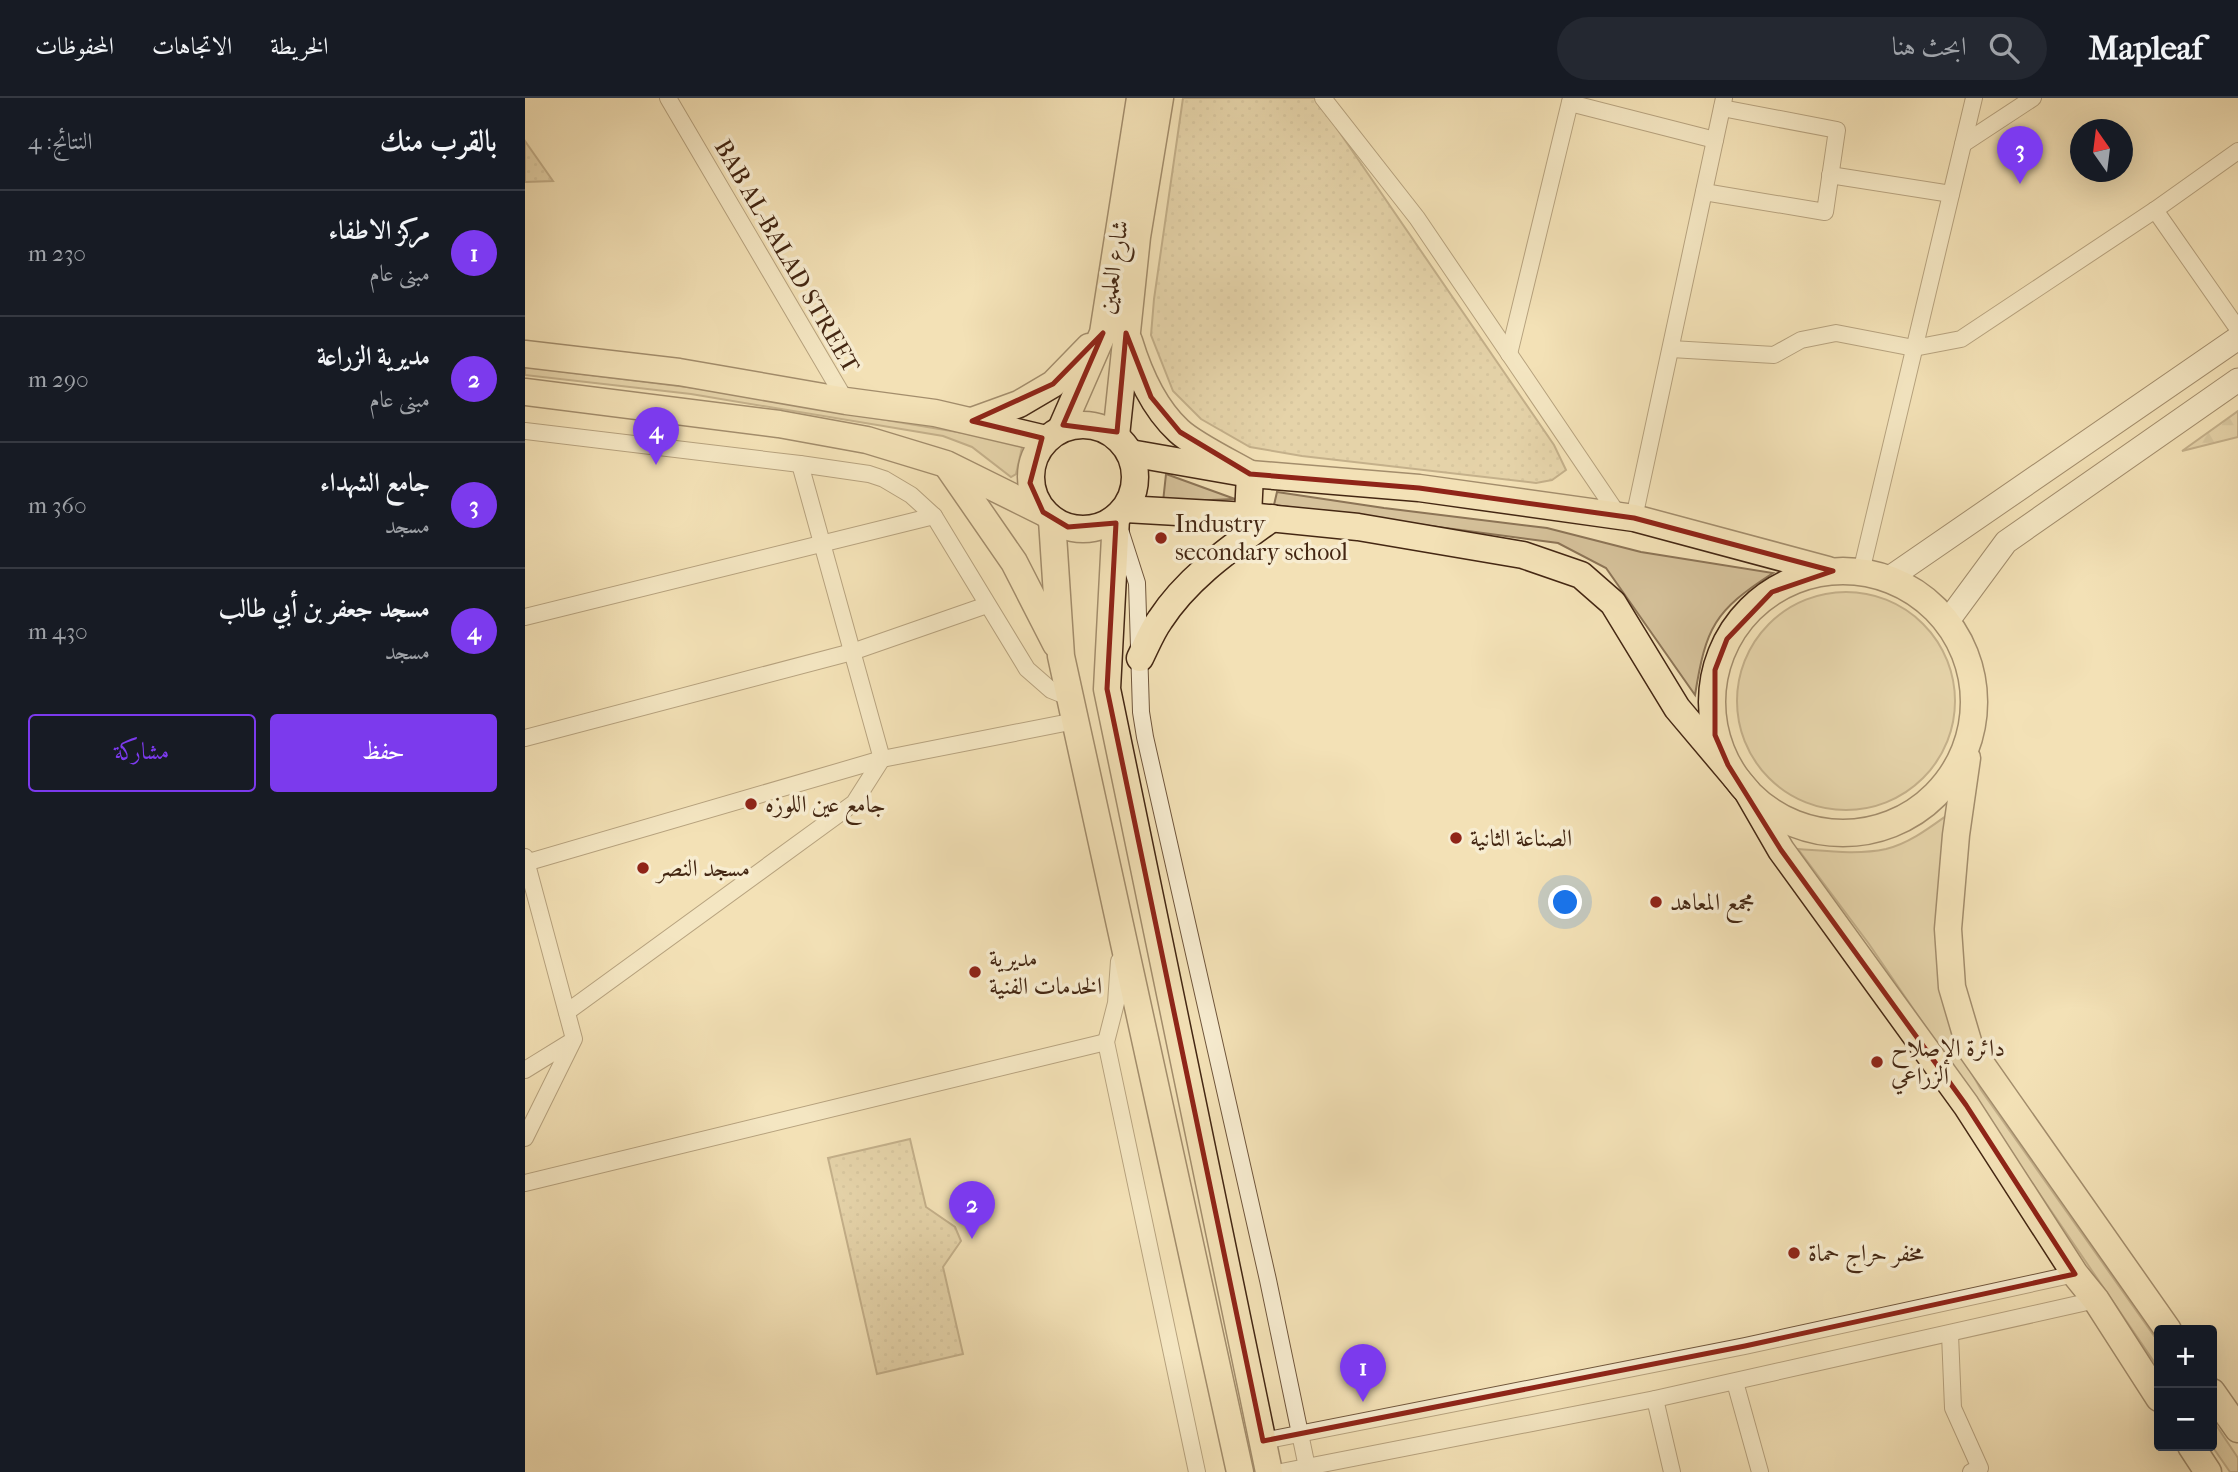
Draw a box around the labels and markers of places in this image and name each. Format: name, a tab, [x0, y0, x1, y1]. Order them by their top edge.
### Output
pin: 3	[1997, 126, 2043, 184]
pin: 4	[633, 407, 679, 465]
place label: Industry secondary school	[1175, 510, 1348, 566]
marker: Industry secondary school	[1153, 530, 1169, 546]
place label: جامع عين اللوزه	[765, 790, 886, 826]
marker: جامع عين اللوزه	[743, 796, 759, 812]
place label: الصناعة الثانية	[1470, 824, 1572, 852]
marker: الصناعة الثانية	[1448, 830, 1464, 846]
place label: مسجد النصر	[654, 854, 750, 884]
marker: مسجد النصر	[635, 860, 651, 876]
place label: مجمع المعاهد	[1670, 888, 1755, 924]
marker: مجمع المعاهد	[1648, 894, 1664, 910]
place label: مديرية الخدمات الفنية	[989, 944, 1102, 1000]
marker: مديرية الخدمات الفنية	[967, 964, 983, 980]
place label: دائرة الإصلاح الزراعي	[1891, 1034, 2005, 1095]
marker: دائرة الإصلاح الزراعي	[1869, 1054, 1885, 1070]
pin: 2	[949, 1181, 995, 1239]
place label: مخفر حراج حماة	[1808, 1239, 1925, 1274]
marker: مخفر حراج حماة	[1786, 1245, 1802, 1261]
pin: 1	[1340, 1344, 1386, 1402]

